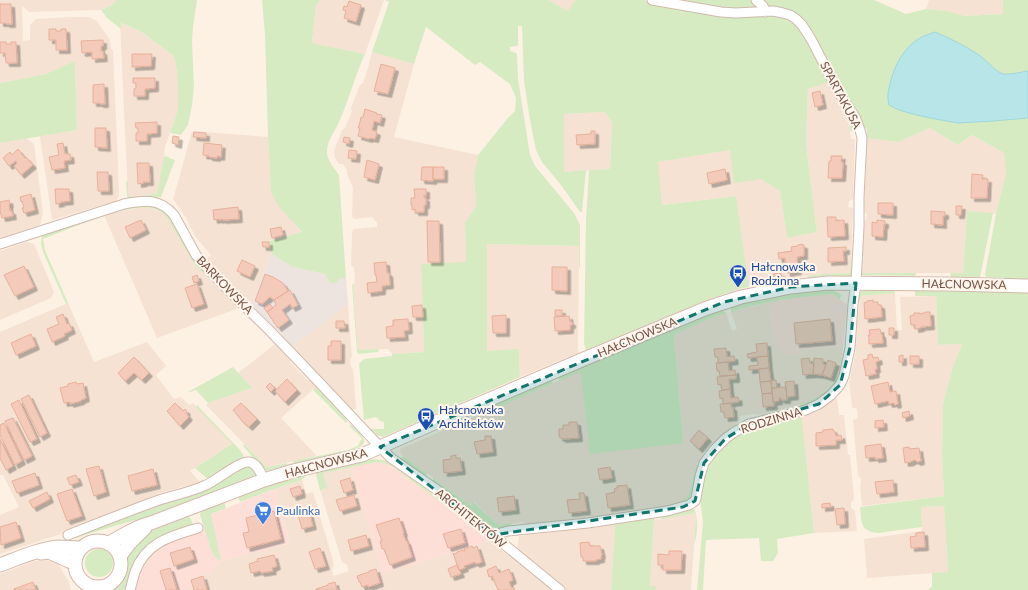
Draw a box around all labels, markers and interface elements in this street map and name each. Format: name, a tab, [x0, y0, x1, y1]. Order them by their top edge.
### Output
street label: SPARTAKUSA	[817, 59, 865, 132]
street label: BARKOWSKA	[194, 253, 257, 318]
place label: Hałcnowska Rodzinna	[751, 259, 815, 288]
bus stop icon: Hałcnowska Rodzinna	[728, 263, 748, 288]
street label: HAŁCNOWSKA	[921, 276, 1007, 292]
street label: HAŁCNOWSKA	[595, 313, 680, 360]
place label: Hałcnowska Architektów	[439, 402, 504, 431]
street label: RODZINNA	[739, 403, 804, 436]
bus stop icon: Hałcnowska Architektów	[416, 406, 436, 431]
street label: HAŁCNOWSKA	[283, 445, 370, 481]
street label: ARCHITEKTÓW	[433, 485, 510, 551]
supermarket icon: Paulinka	[253, 500, 273, 525]
place label: Paulinka	[276, 503, 320, 518]

